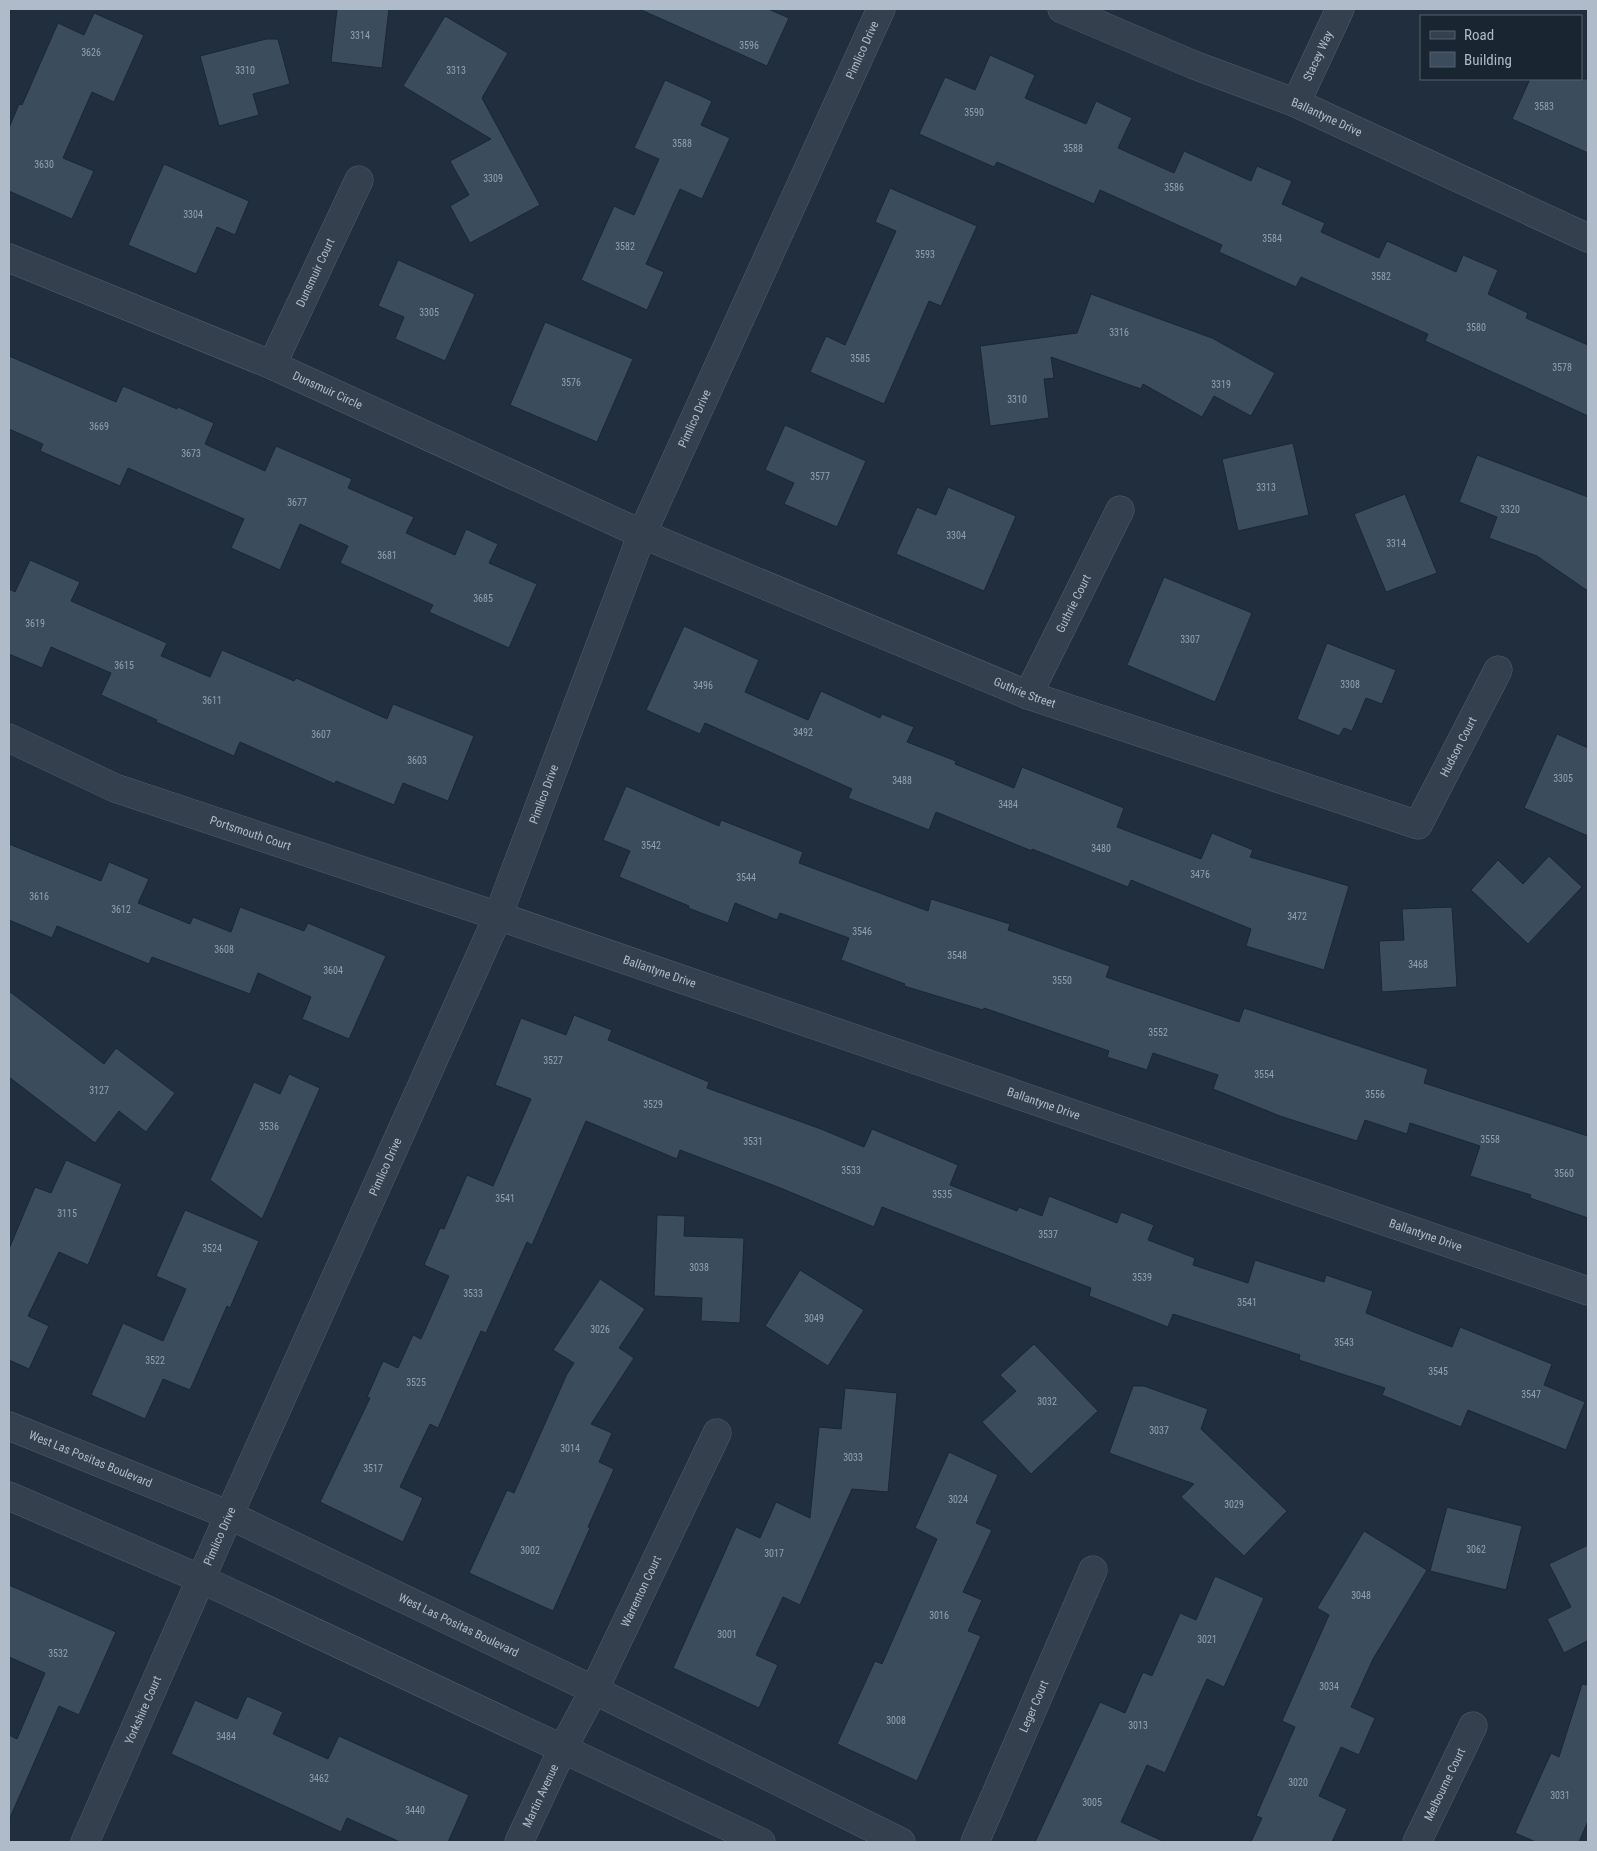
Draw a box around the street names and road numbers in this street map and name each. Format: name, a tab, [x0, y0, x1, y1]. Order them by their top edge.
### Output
street label: Pimlico Drive	[843, 18, 882, 81]
street label: Stacey Way	[1300, 28, 1336, 83]
street label: Ballantyne Drive	[1290, 95, 1364, 140]
street label: Dunsmuir Court	[293, 236, 338, 309]
street label: Dunsmuir Circle	[290, 368, 365, 412]
street label: Pimlico Drive	[675, 387, 714, 450]
street label: Guthrie Court	[1053, 572, 1094, 635]
street label: Guthrie Street	[992, 674, 1058, 711]
street label: Hudson Court	[1437, 714, 1480, 779]
street label: Pimlico Drive	[526, 762, 562, 826]
street label: Portsmouth Court	[208, 813, 293, 853]
street label: Ballantyne Drive	[621, 953, 698, 991]
street label: Ballantyne Drive	[1005, 1085, 1082, 1123]
street label: Pimlico Drive	[366, 1135, 405, 1198]
street label: Ballantyne Drive	[1387, 1216, 1464, 1254]
street label: West Las Positas Boulevard	[27, 1428, 154, 1490]
street label: Pimlico Drive	[201, 1505, 239, 1568]
street label: Warrenton Court	[618, 1553, 664, 1629]
street label: West Las Positas Boulevard	[396, 1590, 521, 1660]
street label: Yorkshire Court	[122, 1674, 164, 1747]
street label: Leger Court	[1016, 1678, 1052, 1734]
street label: Melbourne Court	[1421, 1745, 1469, 1823]
street label: Martin Avenue	[520, 1762, 562, 1830]

